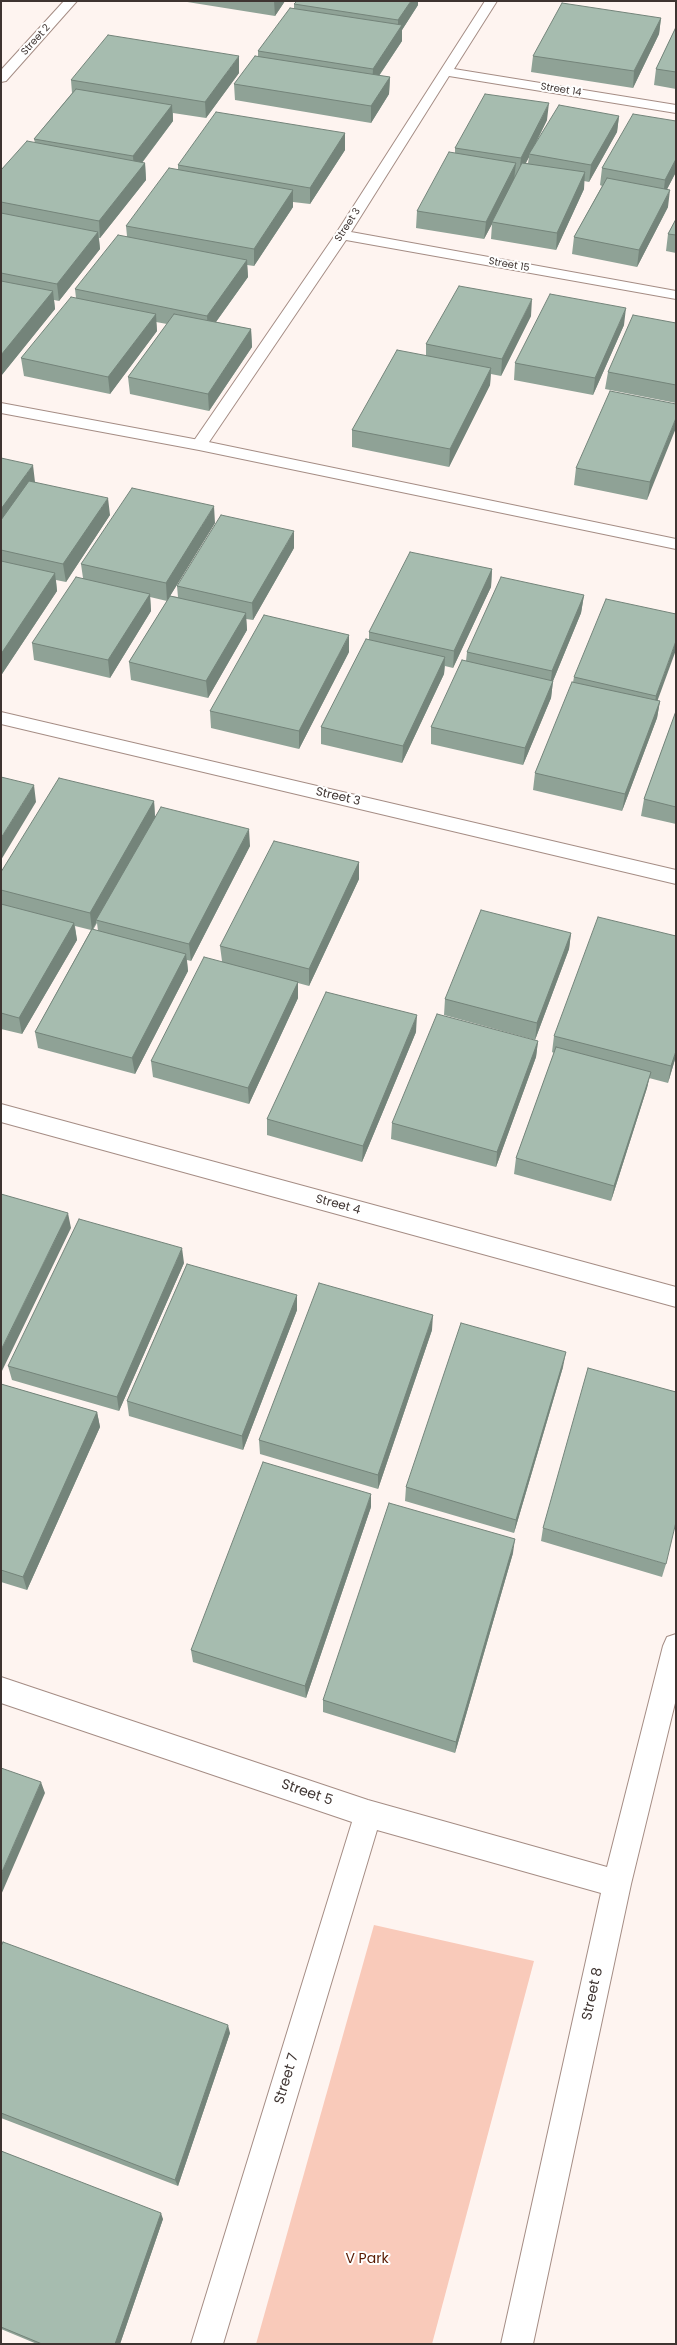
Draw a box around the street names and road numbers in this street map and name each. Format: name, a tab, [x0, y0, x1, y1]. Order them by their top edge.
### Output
street label: Street 2	[19, 22, 53, 58]
street label: Street 14	[540, 81, 582, 99]
street label: Street 3	[333, 206, 363, 244]
street label: Street 15	[488, 255, 530, 275]
street label: Street 3	[314, 785, 362, 809]
street label: Street 4	[314, 1192, 362, 1218]
street label: Street 5	[279, 1776, 335, 1810]
street label: Street 8	[579, 1966, 607, 2022]
street label: Street 7	[271, 2052, 303, 2106]

